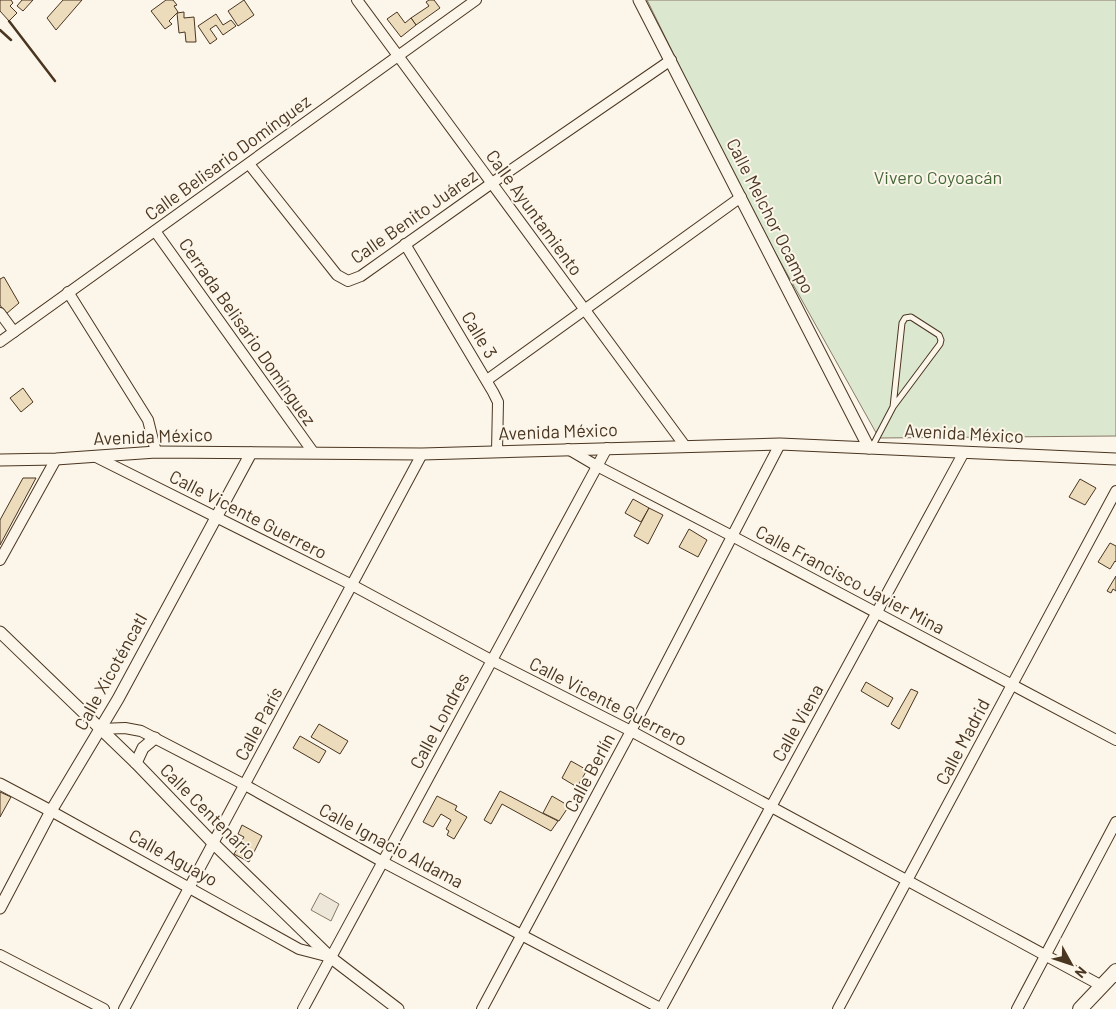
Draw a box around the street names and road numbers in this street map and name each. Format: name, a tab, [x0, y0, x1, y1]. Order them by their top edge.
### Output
street label: Calle Belisario Domínguez	[140, 90, 315, 225]
street label: Calle Melchor Ocampo	[722, 134, 820, 297]
street label: Calle Ayuntamiento	[482, 145, 588, 280]
street label: Calle Benito Juárez	[346, 164, 481, 268]
street label: Cerrada Belisario Domínguez	[175, 234, 321, 429]
street label: Calle 3	[457, 307, 502, 362]
street label: Avenida México	[498, 418, 618, 444]
street label: Avenida México	[904, 419, 1024, 447]
street label: Avenida México	[93, 423, 213, 449]
street label: Calle Vicente Guerrero	[166, 465, 331, 563]
street label: Calle Francisco Javier Mina	[752, 520, 949, 638]
street label: Calle Xicoténcatl	[69, 609, 151, 734]
street label: Calle Vicente Guerrero	[526, 652, 691, 750]
street label: Calle Londres	[405, 669, 474, 772]
street label: Calle Viena	[767, 680, 827, 765]
street label: Calle París	[230, 683, 287, 764]
street label: Calle Madrid	[930, 695, 994, 788]
street label: Calle Berlín	[559, 729, 619, 816]
street label: Calle Centenario	[156, 758, 262, 864]
street label: Calle Ignacio Aldama	[316, 798, 467, 892]
street label: Calle Aguayo	[125, 824, 222, 891]

